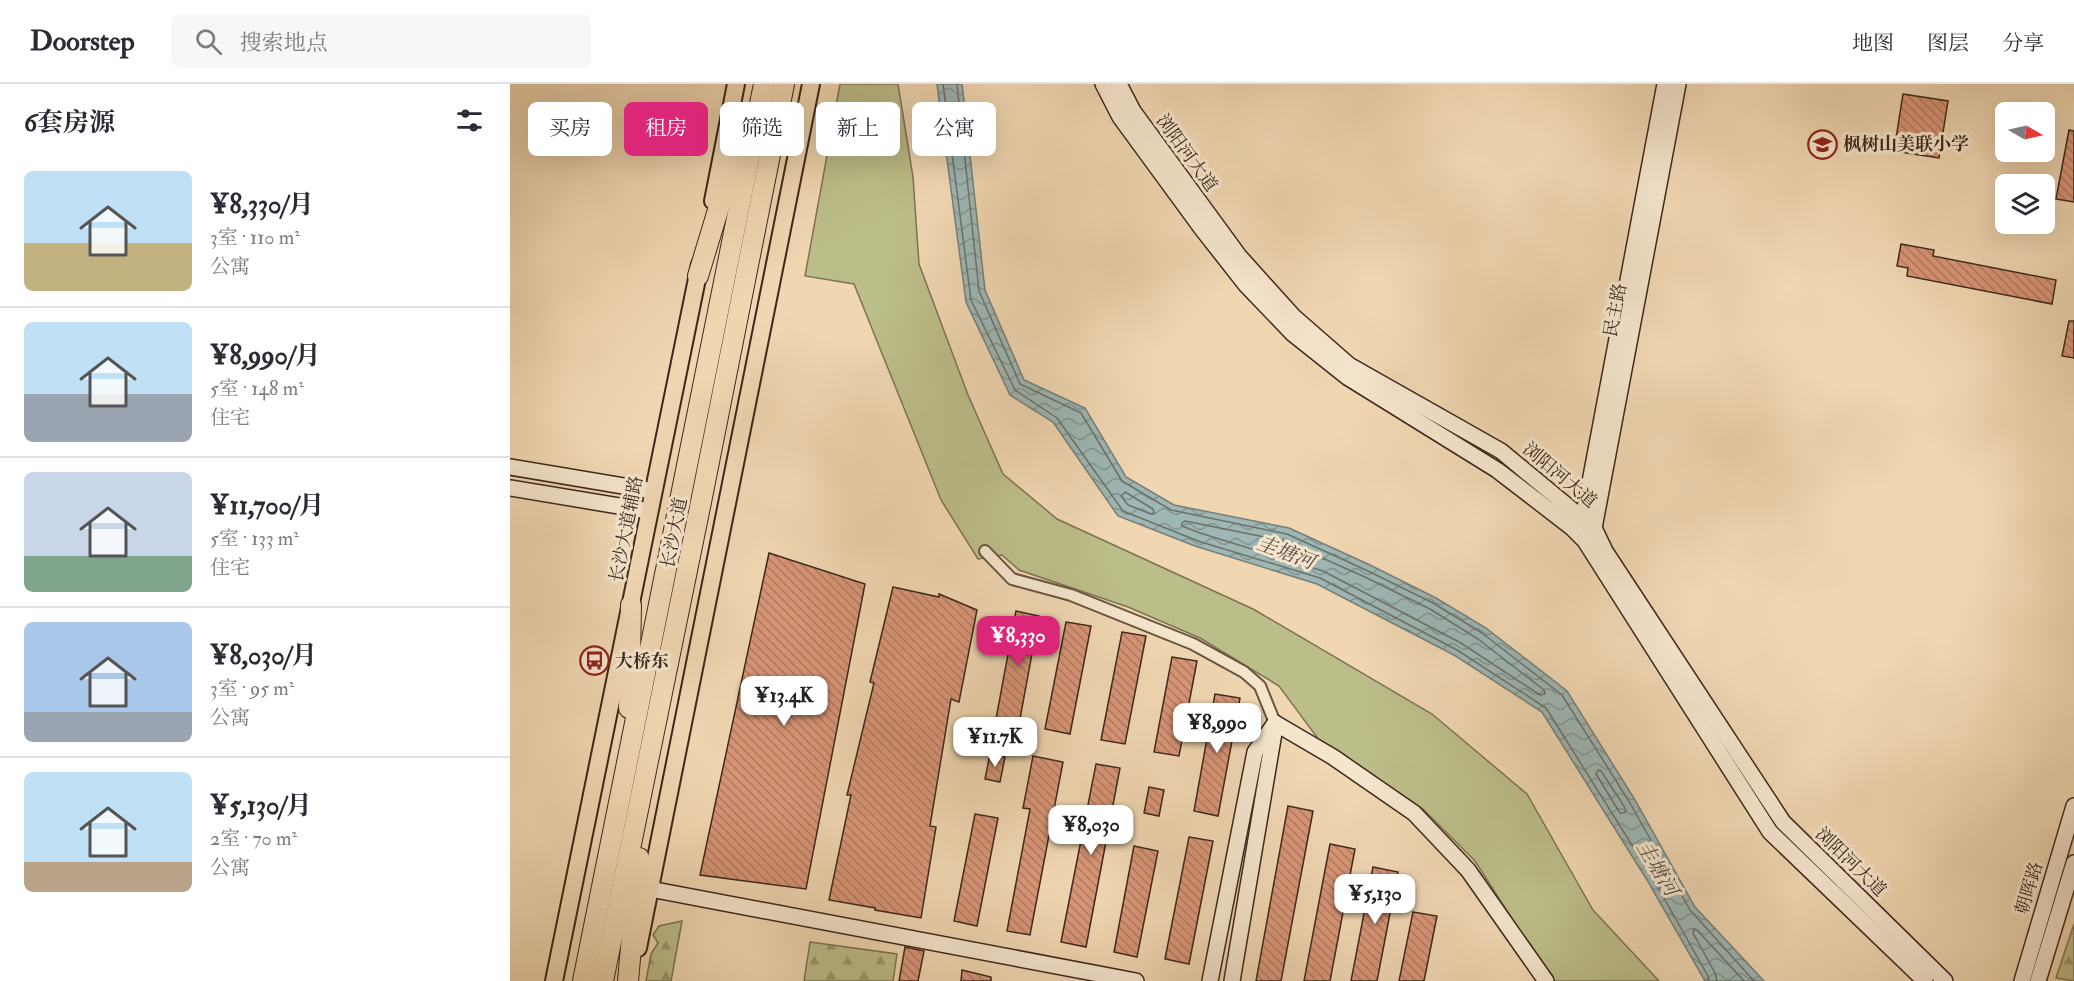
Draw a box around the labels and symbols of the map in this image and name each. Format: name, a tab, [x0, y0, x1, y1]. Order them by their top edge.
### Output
north arrow	[1995, 102, 2055, 162]
street label: 浏阳河大道	[1151, 110, 1222, 196]
school or university icon: 枫树山美联小学	[1806, 128, 1838, 160]
place label: 枫树山美联小学	[1843, 133, 1969, 156]
street label: 民主路	[1599, 281, 1632, 339]
street label: 浏阳河大道	[1518, 438, 1602, 513]
street label: 长沙大道辅路	[605, 474, 648, 584]
street label: 长沙大道	[656, 496, 693, 571]
water label: 圭塘河	[1253, 530, 1321, 576]
pin: ¥8,330	[969, 616, 1067, 667]
bus stop icon: 大桥东	[578, 645, 610, 677]
place label: 大桥东	[615, 650, 669, 673]
pin: ¥13.4K	[735, 676, 833, 727]
pin: ¥8,990	[1168, 703, 1266, 754]
pin: ¥11.7K	[946, 717, 1044, 768]
pin: ¥8,030	[1042, 805, 1140, 856]
street label: 浏阳河大道	[1810, 823, 1891, 902]
water label: 圭塘河	[1631, 836, 1685, 903]
street label: 朝晖路	[2011, 859, 2048, 917]
pin: ¥5,130	[1326, 874, 1424, 925]

